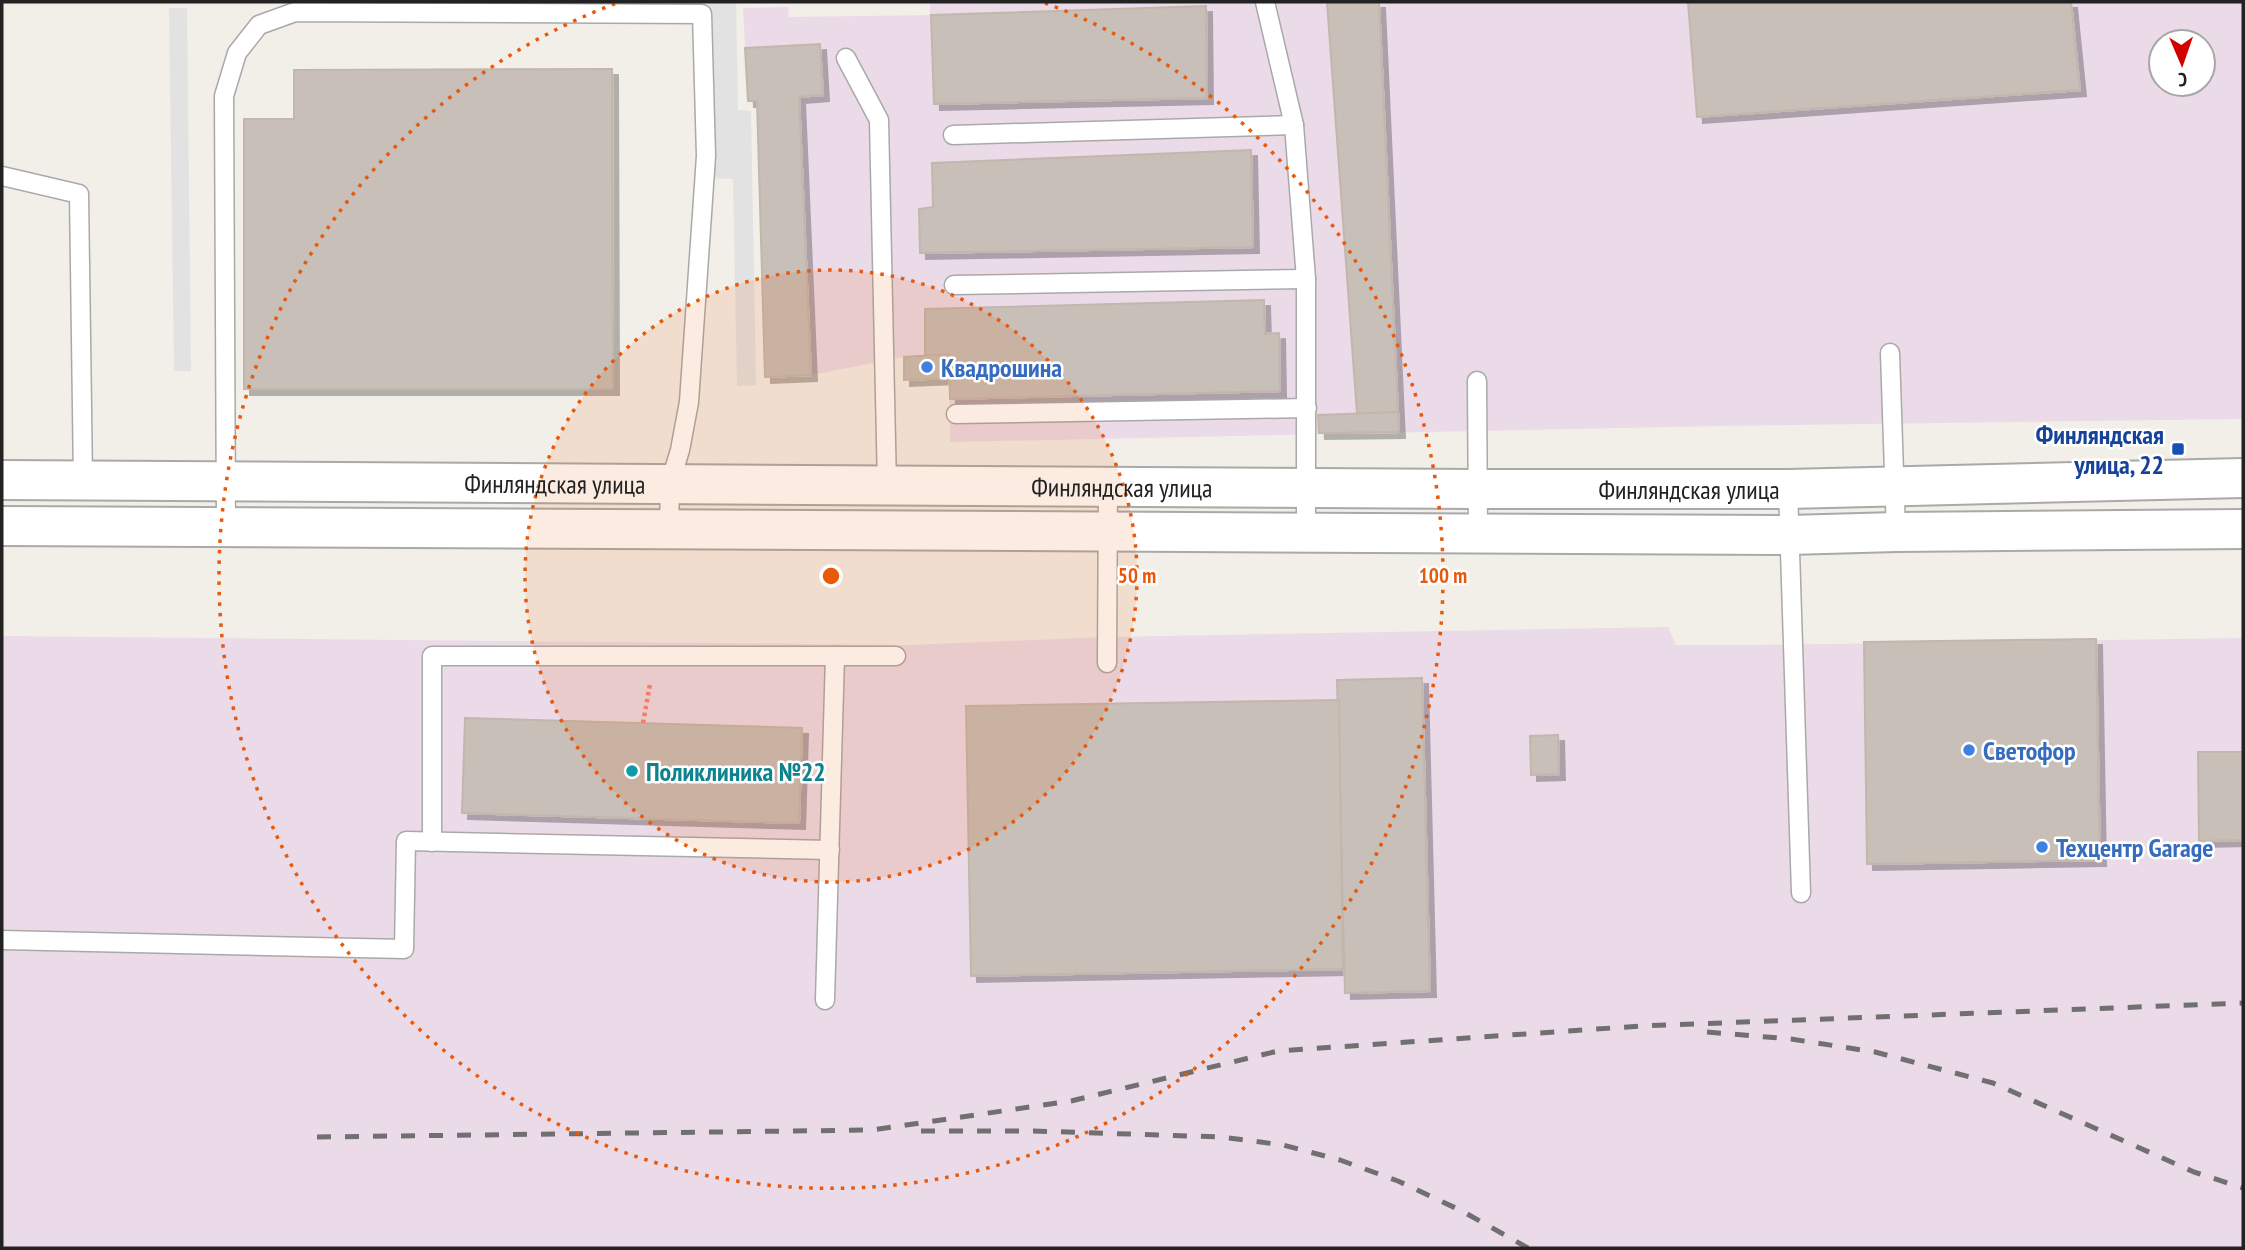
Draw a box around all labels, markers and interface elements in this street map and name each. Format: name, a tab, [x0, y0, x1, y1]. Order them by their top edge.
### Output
north arrow	[2147, 28, 2217, 98]
text: С	[2178, 68, 2187, 92]
place label: Квадрошина	[941, 351, 1062, 384]
marker: Квадрошина	[919, 359, 935, 375]
place label: Финляндская улица, 22	[2036, 418, 2164, 481]
marker: Финляндская улица, 22	[2170, 441, 2186, 457]
street label: Финляндская улица	[464, 466, 646, 500]
street label: Финляндская улица	[1031, 470, 1213, 504]
street label: Финляндская улица	[1598, 473, 1780, 506]
text: 50 m	[1118, 562, 1156, 589]
text: 100 m	[1419, 562, 1467, 589]
centre of rings	[819, 564, 843, 588]
place label: Светофор	[1983, 734, 2076, 767]
marker: Светофор	[1961, 742, 1977, 758]
place label: Поликлиника №22	[646, 755, 826, 788]
marker: Поликлиника №22	[624, 763, 640, 779]
place label: Техцентр Garage	[2056, 831, 2213, 864]
marker: Техцентр Garage	[2034, 839, 2050, 855]

